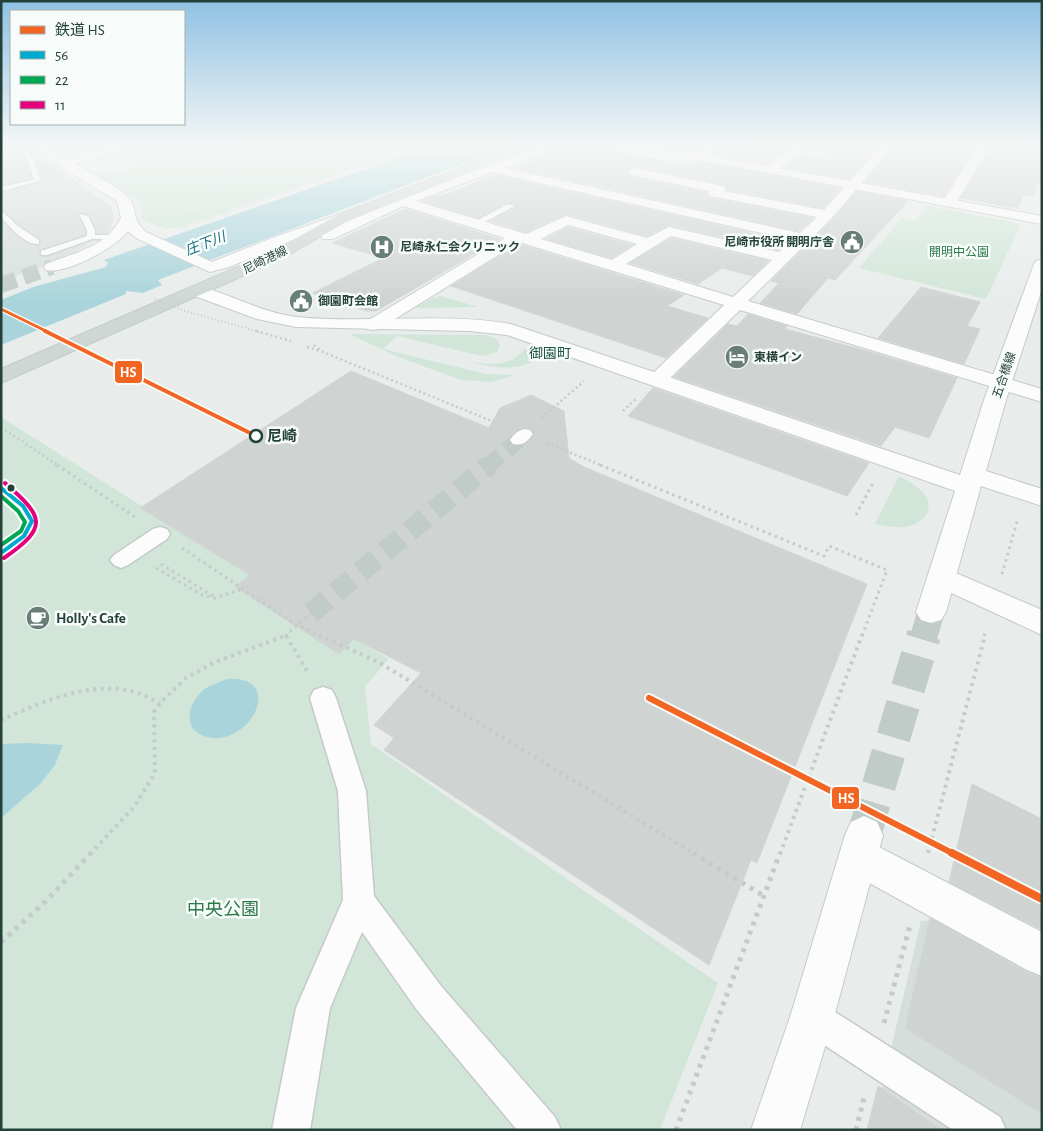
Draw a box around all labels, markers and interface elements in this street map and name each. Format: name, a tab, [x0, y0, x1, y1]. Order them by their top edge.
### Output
legend	[10, 10, 185, 125]
text: 鉄道 HS	[55, 22, 105, 38]
text: 56	[55, 48, 68, 63]
text: 22	[55, 73, 69, 88]
text: 11	[55, 98, 65, 113]
water label: 庄下川	[183, 228, 229, 258]
public building icon: 尼崎市役所 開明庁舎	[839, 229, 865, 255]
hospital icon: 尼崎永仁会クリニック	[369, 234, 395, 260]
place label: 尼崎市役所 開明庁舎	[724, 235, 834, 248]
place label: 尼崎永仁会クリニック	[400, 240, 520, 253]
street label: 尼崎港線	[240, 243, 289, 276]
park label: 開明中公園	[929, 246, 989, 258]
public building icon: 御園町会館	[288, 288, 314, 314]
place label: 御園町会館	[318, 294, 378, 307]
hotel icon: 東横イン	[724, 344, 750, 370]
district label: 御園町	[529, 346, 571, 361]
place label: 東横イン	[754, 350, 802, 363]
street label: 五合橋線	[990, 350, 1017, 400]
line badge: HS	[114, 360, 143, 384]
text: HS	[120, 366, 136, 380]
place label: 尼崎	[267, 428, 297, 444]
marker: 尼崎	[249, 429, 263, 443]
unlabelled marker	[6, 483, 16, 493]
cafe icon: Holly's Cafe	[25, 605, 51, 631]
place label: Holly's Cafe	[56, 611, 126, 626]
line badge: HS	[831, 786, 860, 810]
text: HS	[838, 792, 854, 806]
park label: 中央公園	[187, 900, 259, 919]

